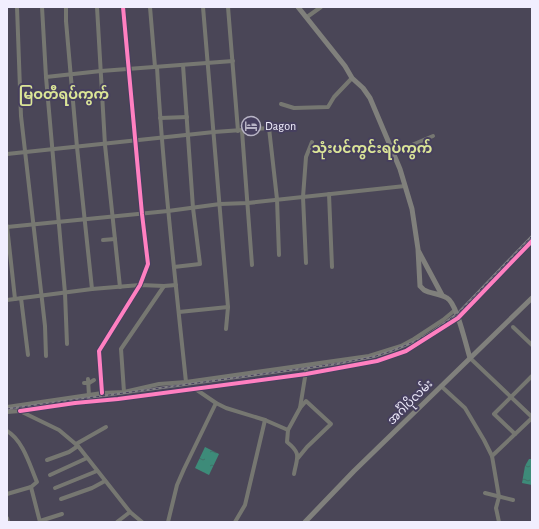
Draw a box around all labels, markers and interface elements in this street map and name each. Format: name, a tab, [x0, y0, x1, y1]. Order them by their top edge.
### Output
district label: မြဝတီရပ်ကွက်	[19, 84, 109, 106]
hotel icon: Dagon	[240, 115, 262, 137]
place label: Dagon	[265, 120, 296, 132]
district label: သုံးပင်ကွင်းရပ်ကွက်	[312, 138, 432, 160]
street label: အင်္ဂါပိုလမ်း	[383, 375, 438, 430]

